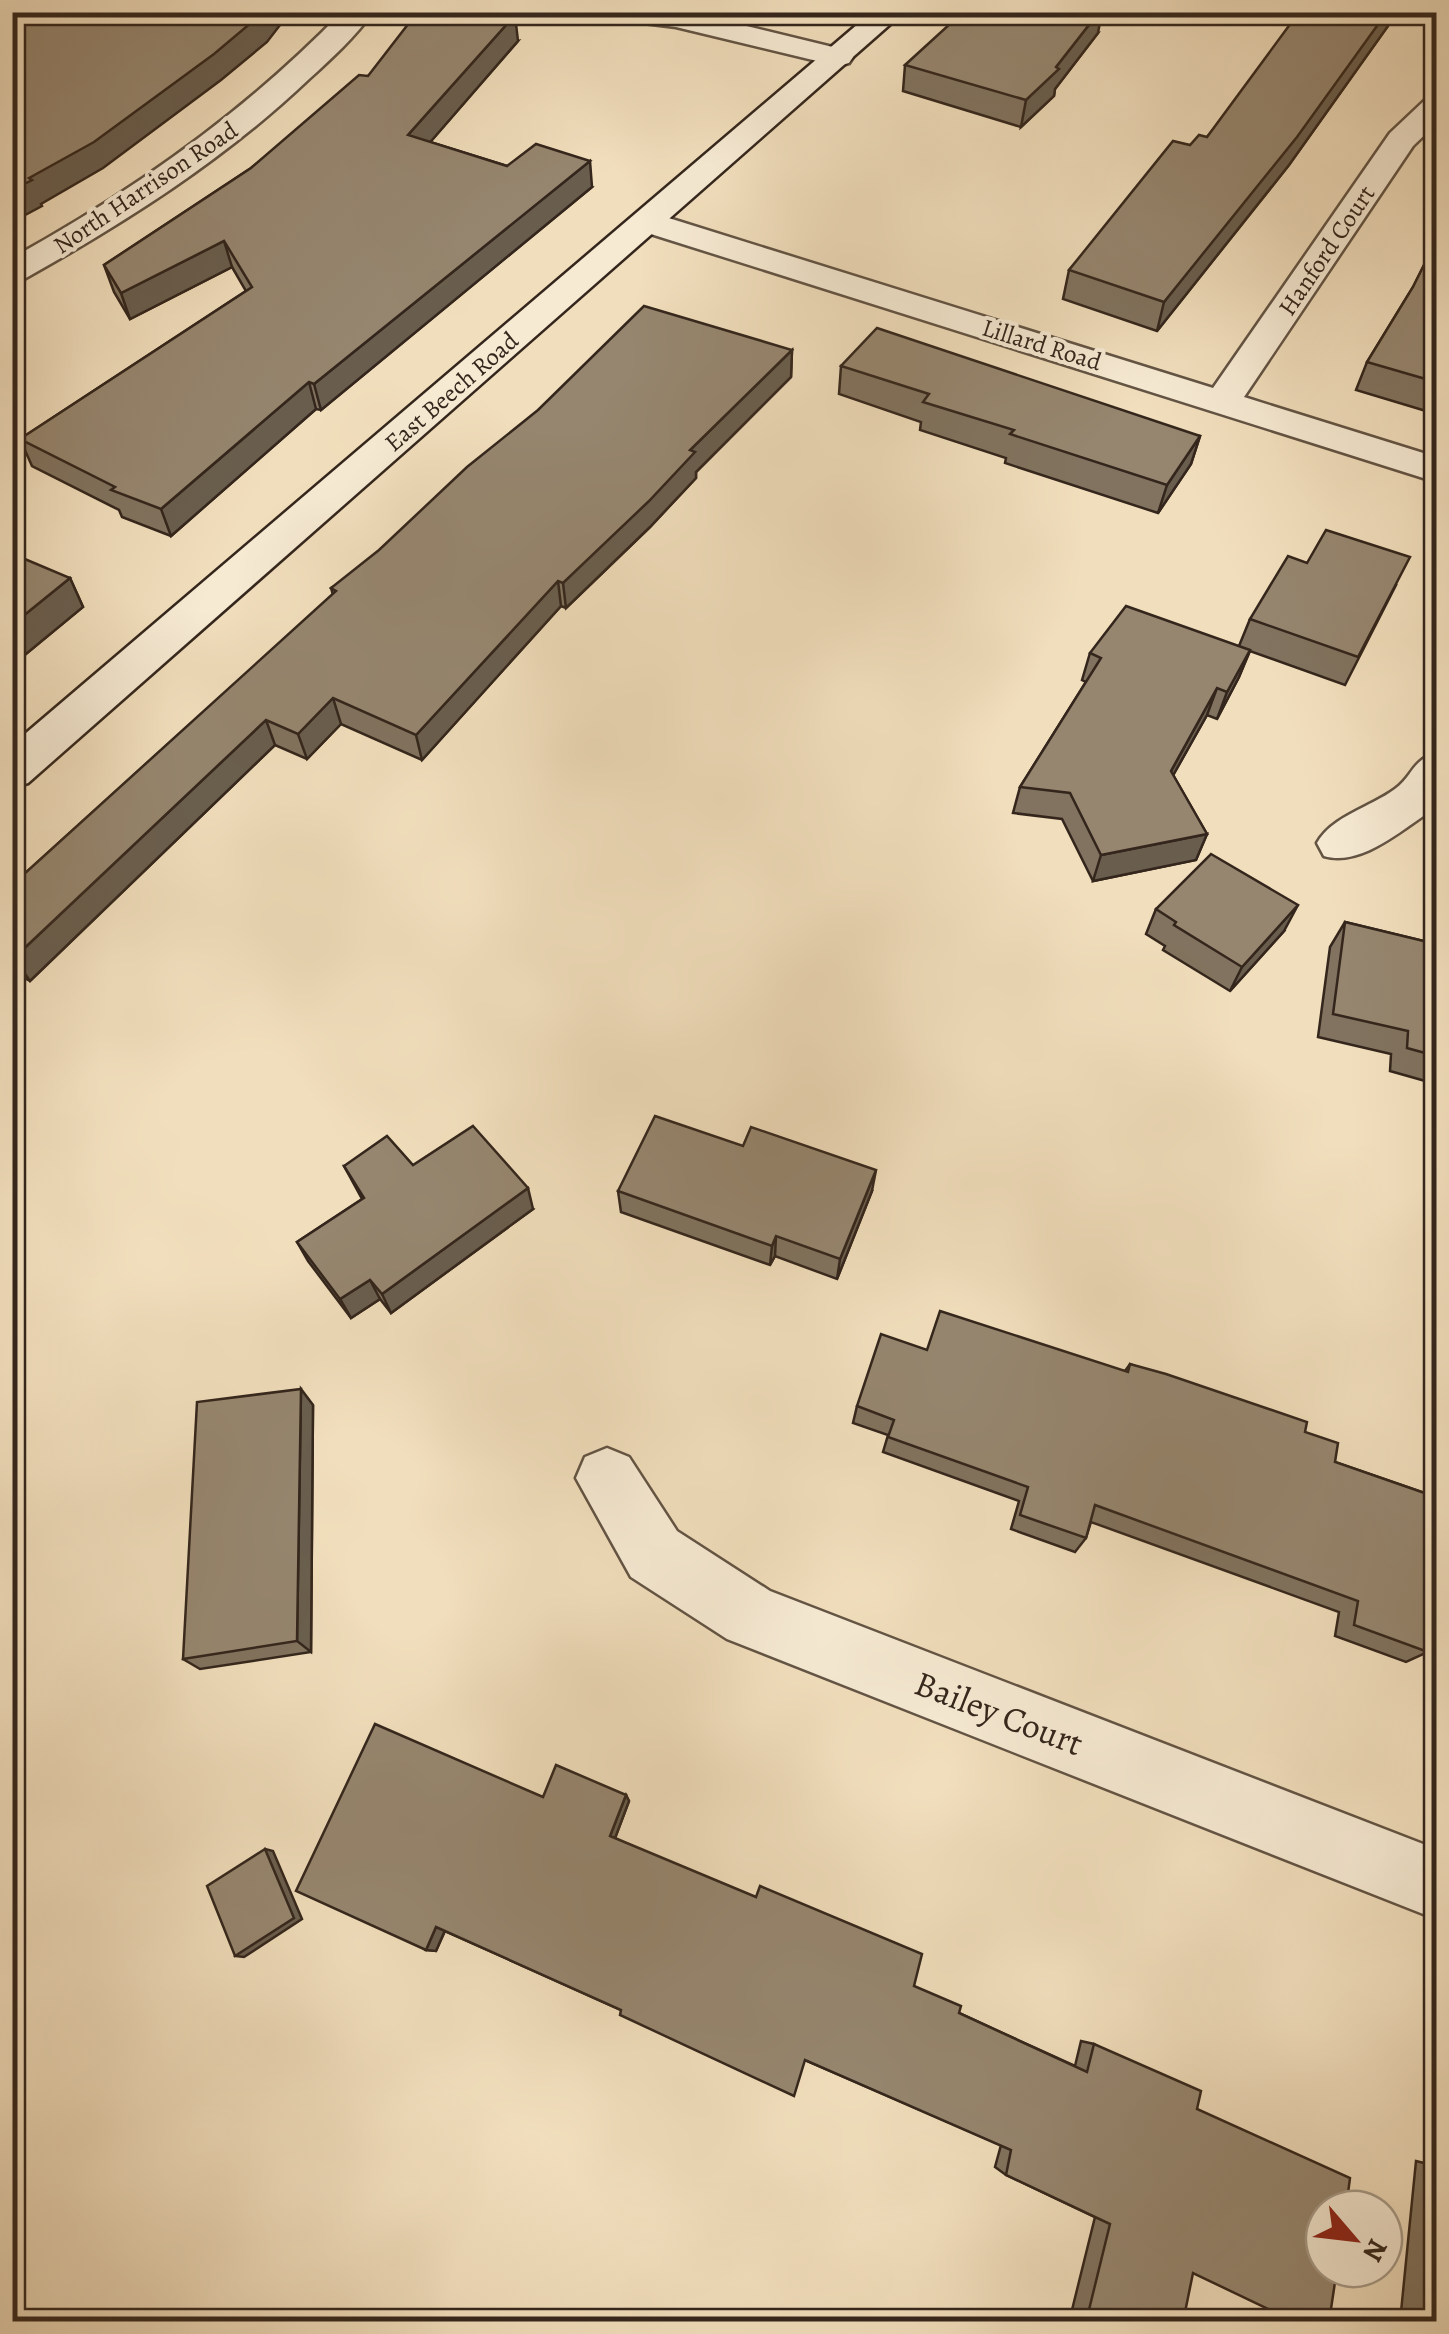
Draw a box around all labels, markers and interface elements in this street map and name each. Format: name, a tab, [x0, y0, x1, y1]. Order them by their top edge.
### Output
street label: North Harrison Road	[47, 113, 245, 262]
street label: Hanford Court	[1271, 179, 1383, 322]
street label: Lillard Road	[978, 311, 1106, 379]
street label: East Beech Road	[377, 324, 526, 459]
street label: Bailey Court	[908, 1659, 1090, 1767]
north arrow	[1304, 2189, 1404, 2289]
text: N	[1354, 2232, 1397, 2268]

